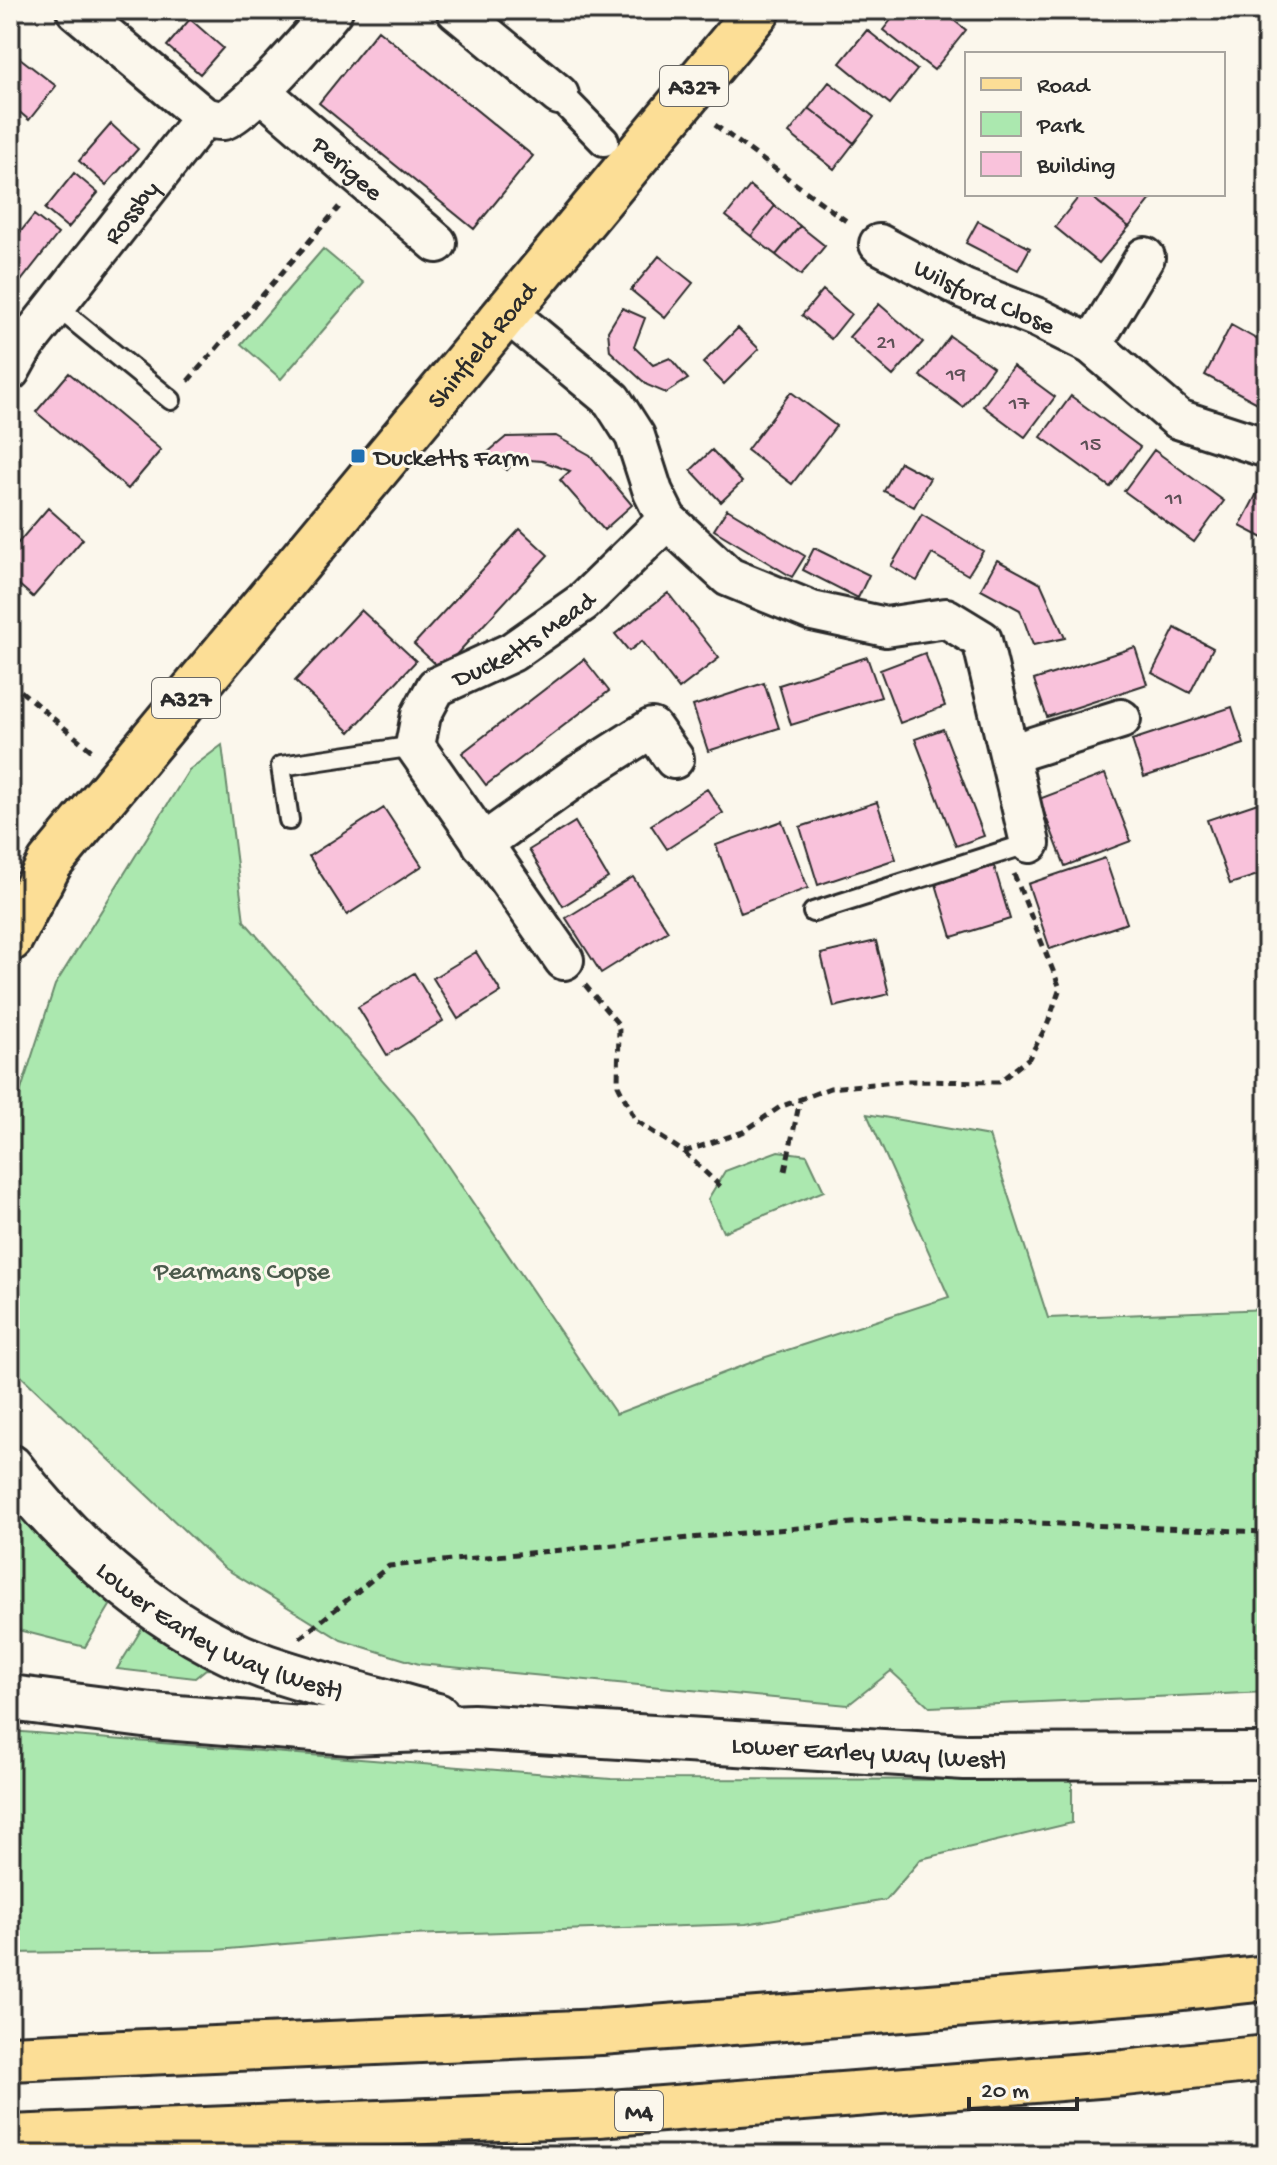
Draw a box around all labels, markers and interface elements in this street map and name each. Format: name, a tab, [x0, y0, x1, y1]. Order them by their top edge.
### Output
legend	[965, 52, 1225, 196]
road number: A327	[660, 66, 728, 106]
text: Road	[1037, 73, 1091, 102]
text: Park	[1036, 113, 1085, 142]
street label: Perigee	[303, 130, 388, 210]
text: Building	[1036, 153, 1115, 182]
street label: Rossby	[99, 176, 168, 252]
street label: Wilsford Close	[907, 254, 1060, 344]
street label: Shinfield Road	[423, 276, 547, 417]
house number: 21	[876, 331, 896, 357]
house number: 19	[945, 363, 966, 389]
house number: 17	[1008, 392, 1030, 418]
house number: 15	[1080, 433, 1101, 459]
place label: Ducketts Farm	[372, 445, 529, 476]
marker: Ducketts Farm	[349, 447, 367, 465]
house number: 11	[1164, 487, 1183, 513]
street label: Ducketts Mead	[447, 586, 605, 698]
road number: A327	[152, 678, 220, 718]
park label: Pearmans Copse	[153, 1258, 330, 1289]
street label: Lower Earley Way (West)	[88, 1557, 346, 1710]
street label: Lower Earley Way (West)	[730, 1732, 1007, 1777]
scale bar	[969, 2061, 1077, 2111]
text: 20 m	[981, 2078, 1029, 2107]
road number: M4	[615, 2091, 663, 2131]

